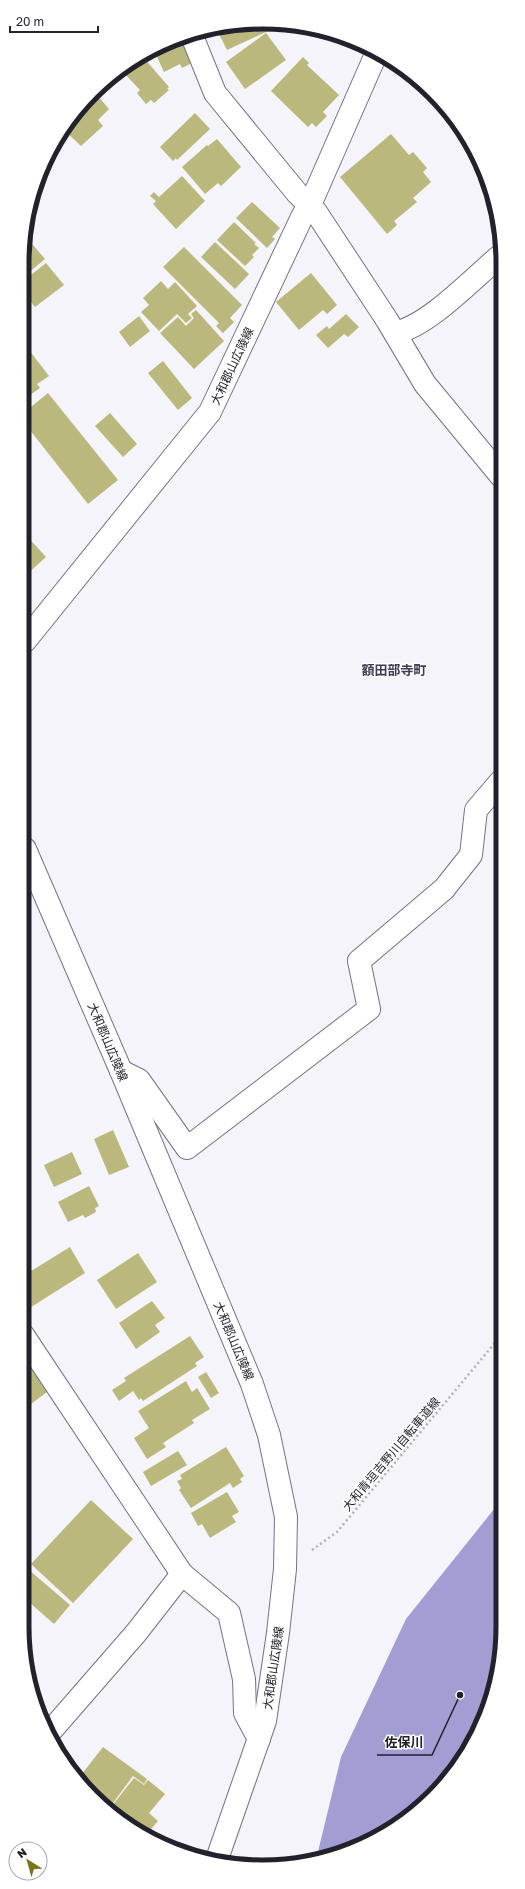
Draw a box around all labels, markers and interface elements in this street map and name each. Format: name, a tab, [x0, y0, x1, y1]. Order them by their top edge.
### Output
scale bar	[10, 8, 98, 34]
text: 20 m	[16, 14, 44, 29]
street label: 大和郡山広陵線	[207, 325, 257, 407]
district label: 額田部寺町	[361, 662, 427, 678]
street label: 大和郡山広陵線	[85, 1000, 131, 1084]
street label: 大和郡山広陵線	[211, 1299, 257, 1383]
street label: 大和青垣吉野川自転車道線	[339, 1394, 443, 1514]
street label: 大和郡山広陵線	[260, 1625, 286, 1711]
callout: 佐保川	[377, 1730, 432, 1755]
text: 佐保川	[384, 1734, 424, 1750]
north arrow	[8, 1841, 48, 1881]
text: N	[14, 1845, 29, 1860]

